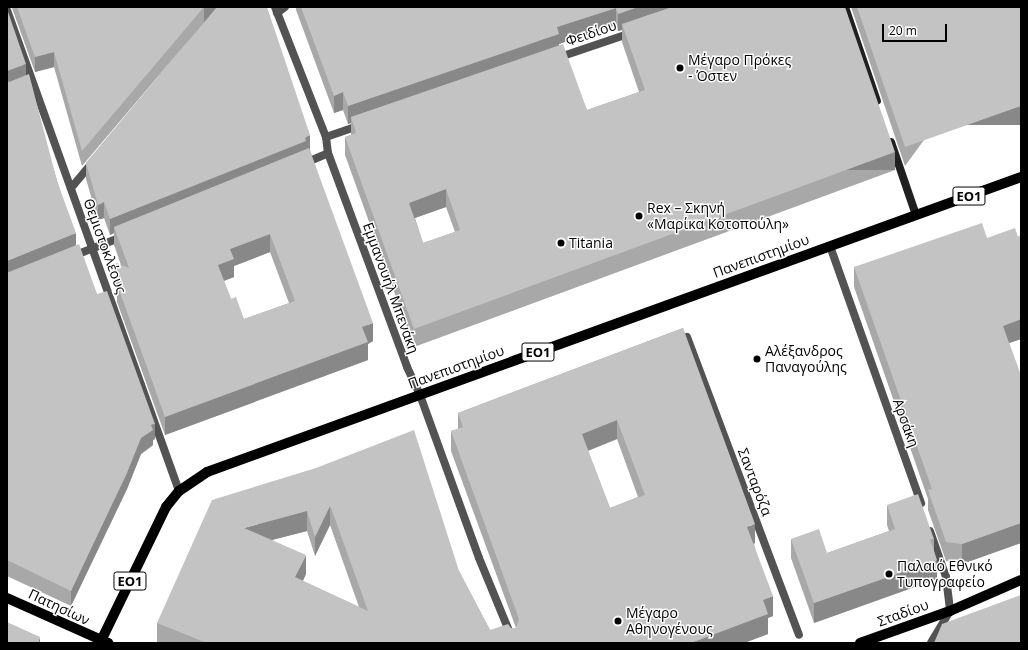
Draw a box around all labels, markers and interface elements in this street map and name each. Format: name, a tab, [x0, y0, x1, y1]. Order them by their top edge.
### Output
street label: Φειδίου	[563, 16, 619, 50]
scale bar	[884, 16, 949, 42]
text: 20 m	[889, 22, 917, 39]
place label: Μέγαρο Πρόκες - Όστεν	[688, 52, 791, 84]
marker: Μέγαρο Πρόκες - Όστεν	[675, 63, 685, 73]
road number: ΕΟ1	[952, 185, 986, 207]
street label: Θεμιστοκλέους	[80, 196, 130, 296]
place label: Rex – Σκηνή «Μαρίκα Κοτοπούλη»	[647, 200, 789, 232]
marker: Rex – Σκηνή «Μαρίκα Κοτοπούλη»	[634, 211, 644, 221]
street label: Εμμανουήλ Μπενάκη	[359, 220, 423, 356]
street label: Πανεπιστημίου	[711, 231, 811, 281]
place label: Titania	[569, 235, 613, 251]
marker: Titania	[556, 238, 566, 248]
road number: ΕΟ1	[521, 341, 555, 363]
street label: Πανεπιστημίου	[406, 342, 506, 392]
place label: Αλέξανδρος Παναγούλης	[765, 343, 847, 376]
marker: Αλέξανδρος Παναγούλης	[752, 354, 762, 364]
street label: Αρσάκη	[890, 396, 922, 450]
street label: Σανταρόζα	[734, 446, 776, 518]
place label: Παλαιό Εθνικό Τυπογραφείο	[897, 558, 993, 590]
marker: Παλαιό Εθνικό Τυπογραφείο	[884, 569, 894, 579]
road number: ΕΟ1	[113, 570, 147, 592]
street label: Πατησίων	[26, 586, 92, 628]
street label: Σταδίου	[875, 596, 931, 630]
place label: Μέγαρο Αθηνογένους	[626, 605, 713, 638]
marker: Μέγαρο Αθηνογένους	[613, 616, 623, 626]

